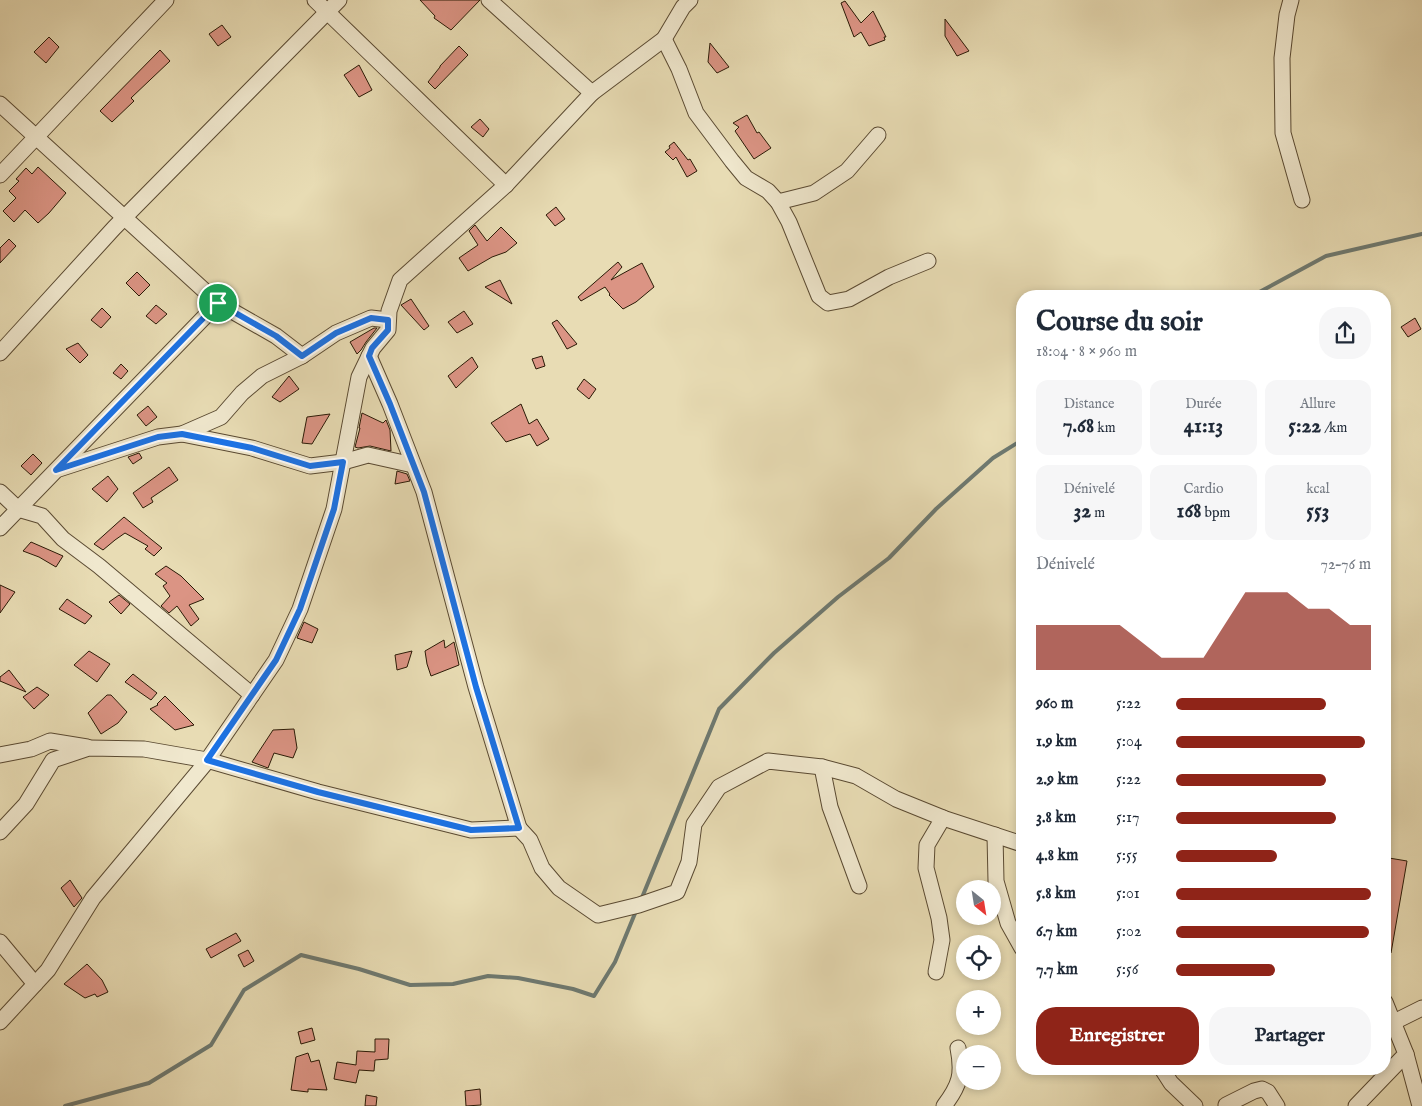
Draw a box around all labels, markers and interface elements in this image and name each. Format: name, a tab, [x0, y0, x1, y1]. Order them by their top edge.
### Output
pin	[197, 282, 239, 324]
icon: arrive	[204, 289, 232, 317]
text: Course du soir	[1036, 305, 1203, 340]
button: share	[1319, 307, 1371, 359]
text: 18:04 · 8 × 960 m	[1036, 342, 1137, 362]
text: Distance	[1064, 395, 1114, 413]
text: Durée	[1185, 395, 1222, 413]
text: Allure	[1300, 395, 1336, 413]
text: 7.68	[1063, 413, 1094, 440]
text: 41:13	[1184, 413, 1223, 440]
text: 5:22	[1288, 413, 1321, 440]
text: km	[1094, 419, 1116, 437]
text: /km	[1321, 419, 1347, 437]
text: Dénivelé	[1063, 480, 1115, 498]
text: Cardio	[1184, 480, 1223, 498]
text: kcal	[1306, 480, 1330, 498]
text: 32	[1073, 498, 1091, 525]
text: 168	[1177, 498, 1202, 525]
text: 553	[1306, 498, 1329, 525]
text: m	[1091, 504, 1105, 522]
text: bpm	[1202, 504, 1230, 522]
text: Dénivelé	[1036, 555, 1095, 575]
text: 72–76 m	[1321, 555, 1371, 575]
text: 960 m	[1036, 694, 1073, 714]
text: 5:22	[1116, 694, 1141, 714]
text: 1.9 km	[1036, 732, 1077, 752]
text: 5:04	[1116, 732, 1142, 752]
text: 2.9 km	[1036, 770, 1078, 790]
text: 5:22	[1116, 770, 1141, 790]
text: 3.8 km	[1036, 808, 1076, 828]
text: 5:17	[1116, 808, 1139, 828]
text: 4.8 km	[1036, 846, 1078, 866]
text: 5:55	[1116, 846, 1138, 866]
north arrow	[956, 880, 1001, 925]
map controls	[956, 880, 1001, 1090]
text: 5.8 km	[1036, 884, 1076, 904]
text: 5:01	[1116, 884, 1140, 904]
text: 6.7 km	[1036, 922, 1077, 942]
text: 5:02	[1116, 922, 1141, 942]
button: locate	[956, 935, 1001, 980]
text: 7.7 km	[1036, 960, 1078, 980]
text: 5:56	[1116, 960, 1139, 980]
button: +	[956, 990, 1001, 1035]
button: Enregistrer	[1036, 1007, 1199, 1065]
button: Partager	[1209, 1007, 1371, 1065]
button: −	[956, 1045, 1001, 1090]

